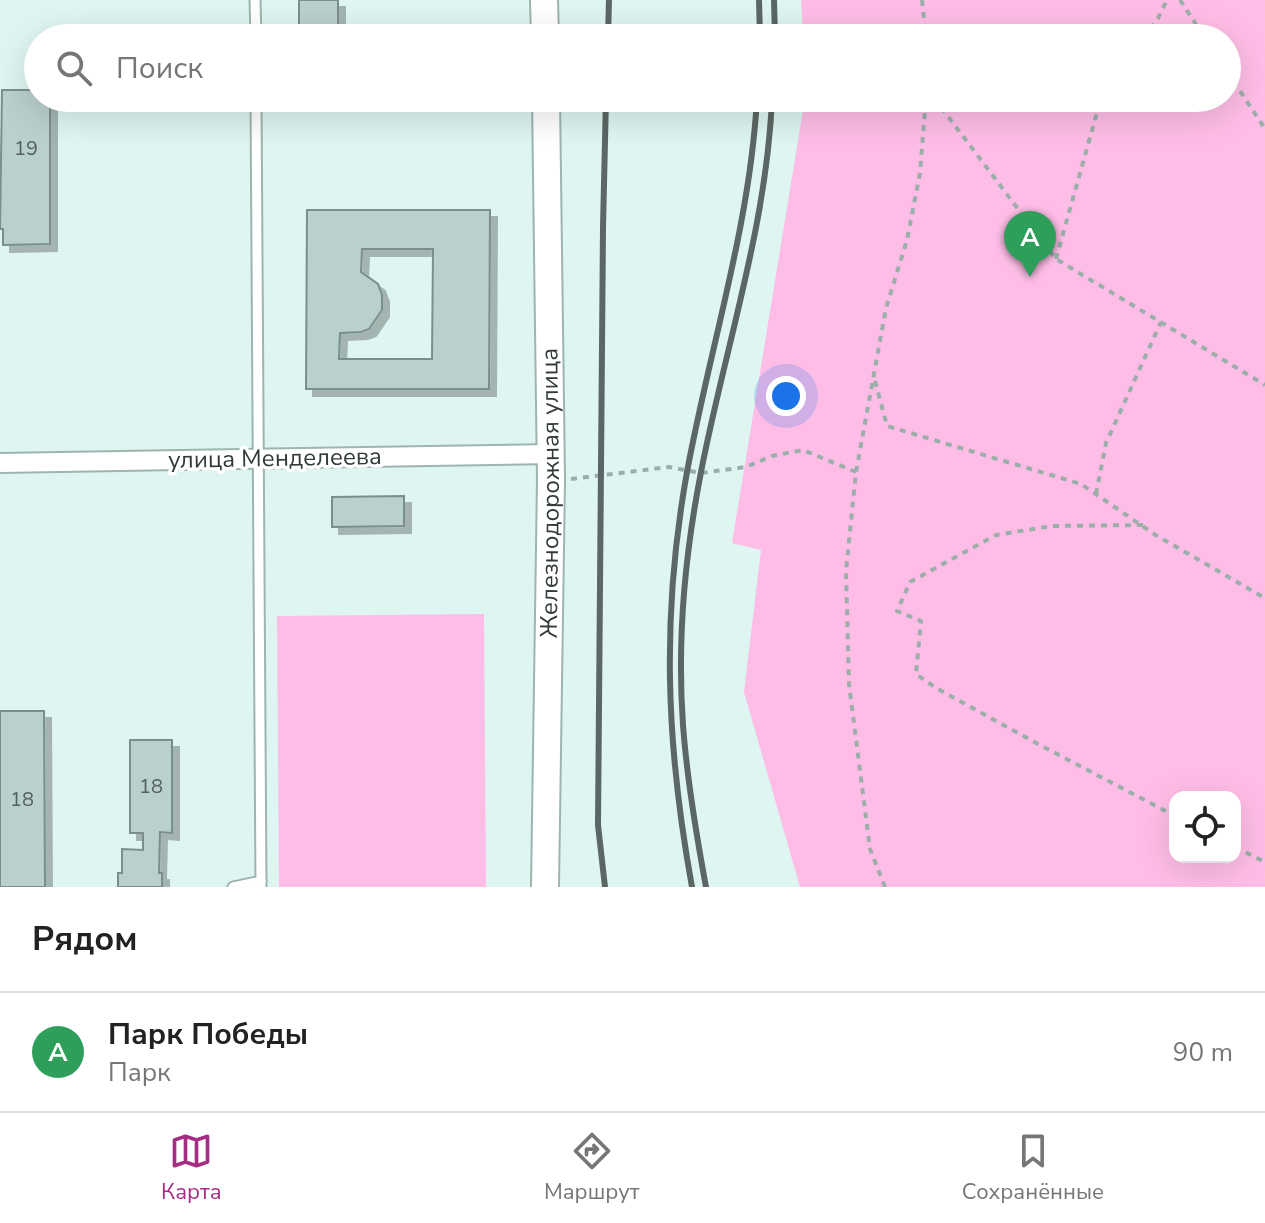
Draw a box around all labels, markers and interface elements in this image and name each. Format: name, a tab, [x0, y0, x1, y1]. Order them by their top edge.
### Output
search box	[24, 24, 1241, 112]
icon: search	[52, 46, 96, 90]
text: Поиск	[116, 48, 203, 89]
house number: 19	[14, 135, 38, 162]
pin: A	[1004, 211, 1056, 277]
street label: Железнодорожная улица	[533, 348, 567, 638]
your location	[766, 376, 806, 416]
street label: улица Менделеева	[168, 440, 382, 476]
house number: 18	[139, 773, 163, 800]
house number: 18	[10, 786, 34, 813]
map controls	[1169, 791, 1241, 863]
button: locate	[1169, 791, 1241, 863]
text: Рядом	[32, 916, 138, 962]
text: Парк Победы	[108, 1014, 308, 1055]
text: A	[48, 1035, 68, 1070]
text: 90 m	[1173, 1035, 1233, 1070]
text: Парк	[108, 1055, 171, 1090]
tab: Карта	[161, 1129, 222, 1207]
tab: Маршрут	[544, 1129, 640, 1207]
tab: Сохранённые	[962, 1129, 1104, 1207]

